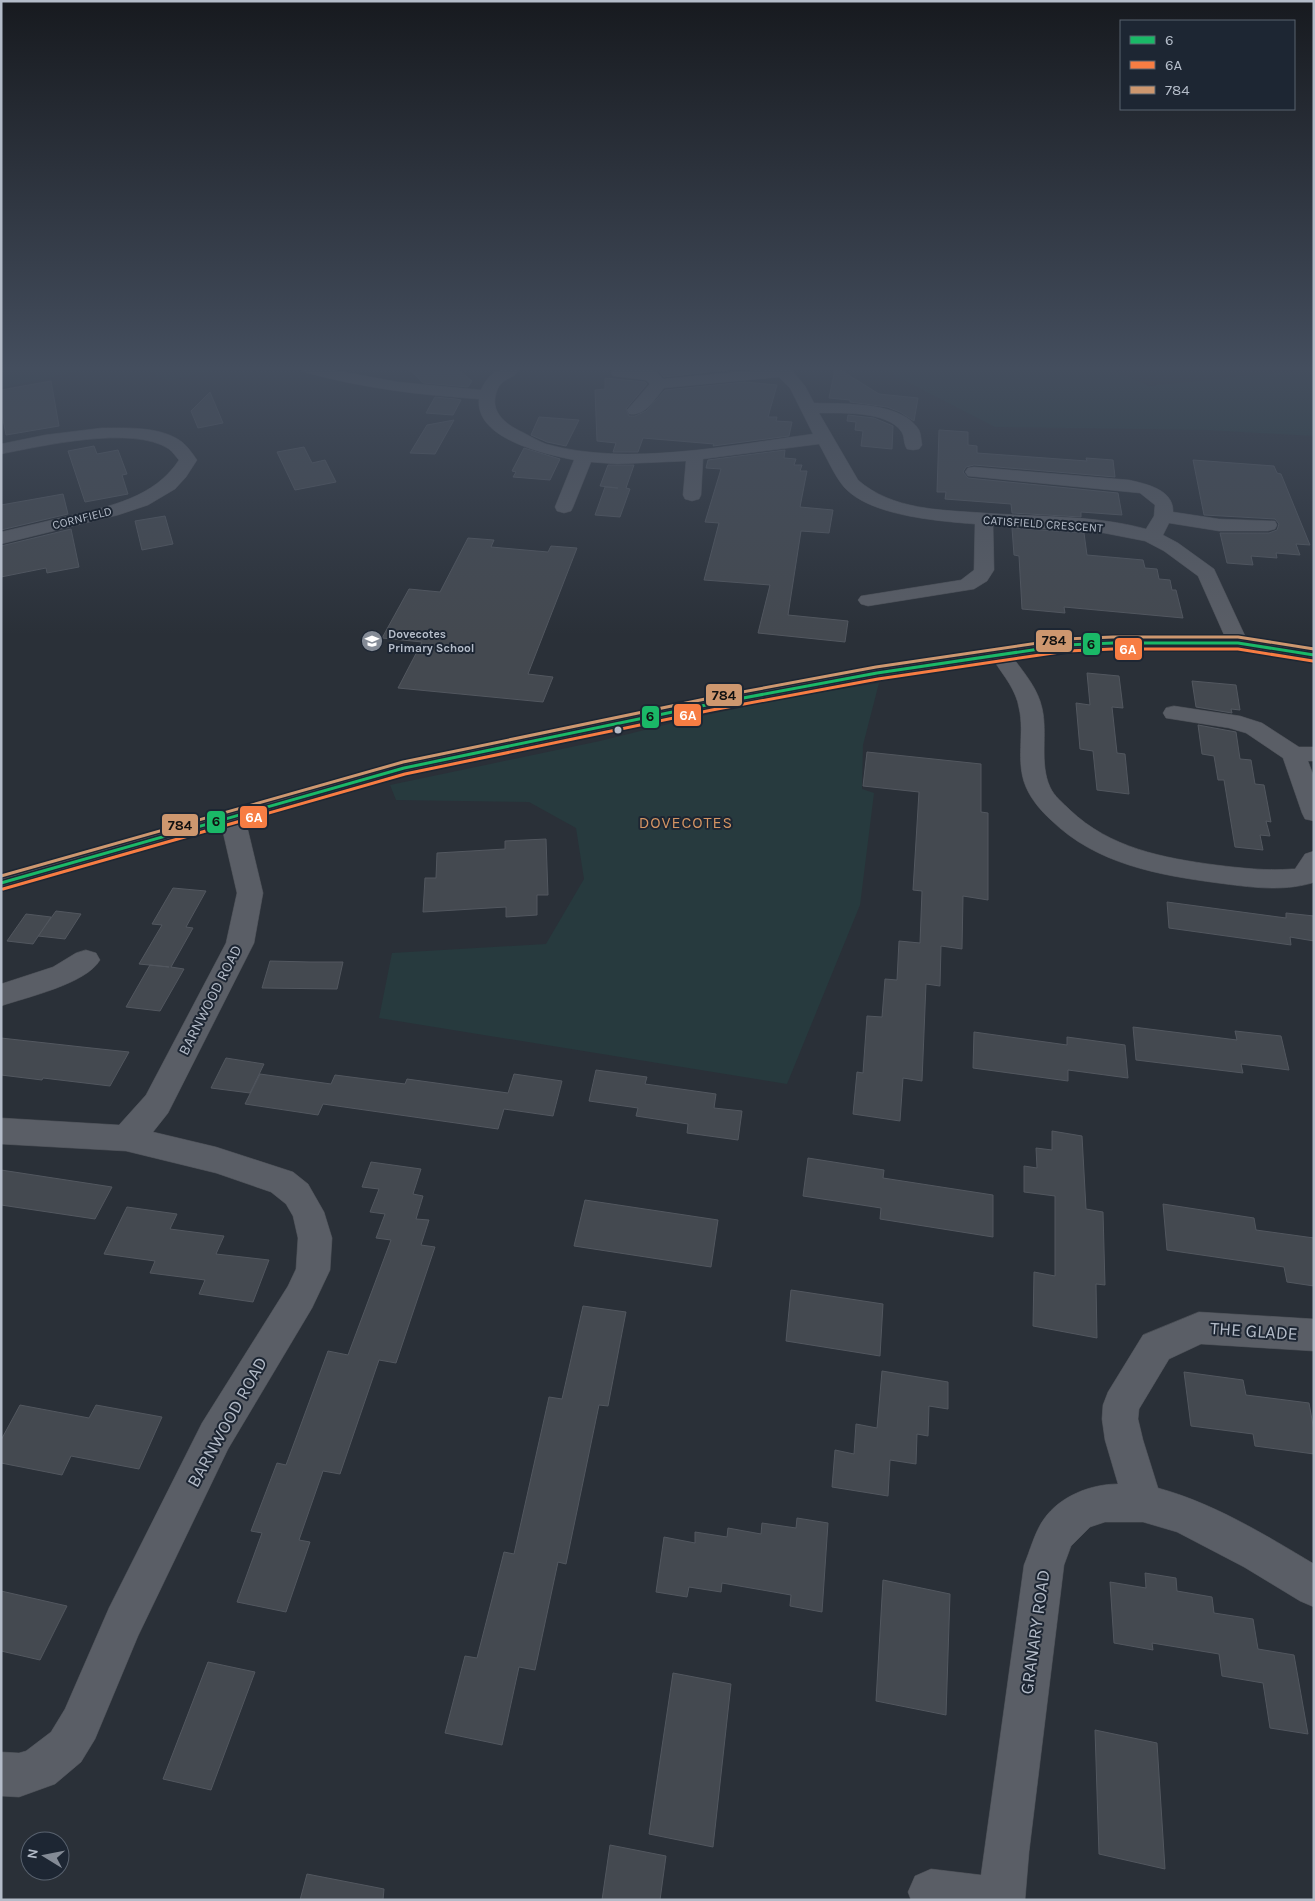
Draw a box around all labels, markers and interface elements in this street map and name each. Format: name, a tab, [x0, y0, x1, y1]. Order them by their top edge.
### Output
legend	[1120, 20, 1295, 110]
text: 6	[1165, 31, 1174, 49]
text: 6A	[1165, 56, 1183, 74]
text: 784	[1165, 81, 1190, 99]
street label: CORNFIELD	[51, 504, 113, 532]
street label: CATISFIELD CRESCENT	[983, 513, 1103, 535]
place label: Dovecotes Primary School	[388, 627, 475, 655]
school or university icon: Dovecotes Primary School	[360, 629, 384, 653]
line badge: 784	[1035, 629, 1073, 653]
text: 784	[1042, 632, 1067, 649]
line badge: 6	[1082, 632, 1101, 656]
text: 6	[1087, 636, 1095, 653]
line badge: 6A	[1114, 637, 1143, 661]
text: 6A	[1119, 641, 1137, 658]
line badge: 784	[705, 683, 743, 707]
text: 784	[712, 687, 737, 704]
line badge: 6A	[673, 703, 702, 727]
line badge: 6	[641, 705, 660, 729]
text: 6A	[679, 707, 697, 724]
text: 6	[646, 708, 654, 725]
unlabelled marker	[613, 725, 623, 735]
line badge: 6A	[239, 805, 268, 829]
text: 6A	[245, 809, 263, 826]
line badge: 6	[206, 810, 226, 834]
line badge: 784	[161, 813, 199, 837]
text: 6	[212, 813, 220, 830]
district label: DOVECOTES	[639, 813, 733, 832]
text: 784	[168, 817, 193, 834]
street label: BARNWOOD ROAD	[175, 942, 245, 1058]
street label: THE GLADE	[1209, 1317, 1299, 1345]
street label: BARNWOOD ROAD	[182, 1353, 272, 1491]
street label: GRANARY ROAD	[1015, 1568, 1055, 1696]
north arrow	[20, 1831, 70, 1881]
text: N	[23, 1847, 42, 1860]

